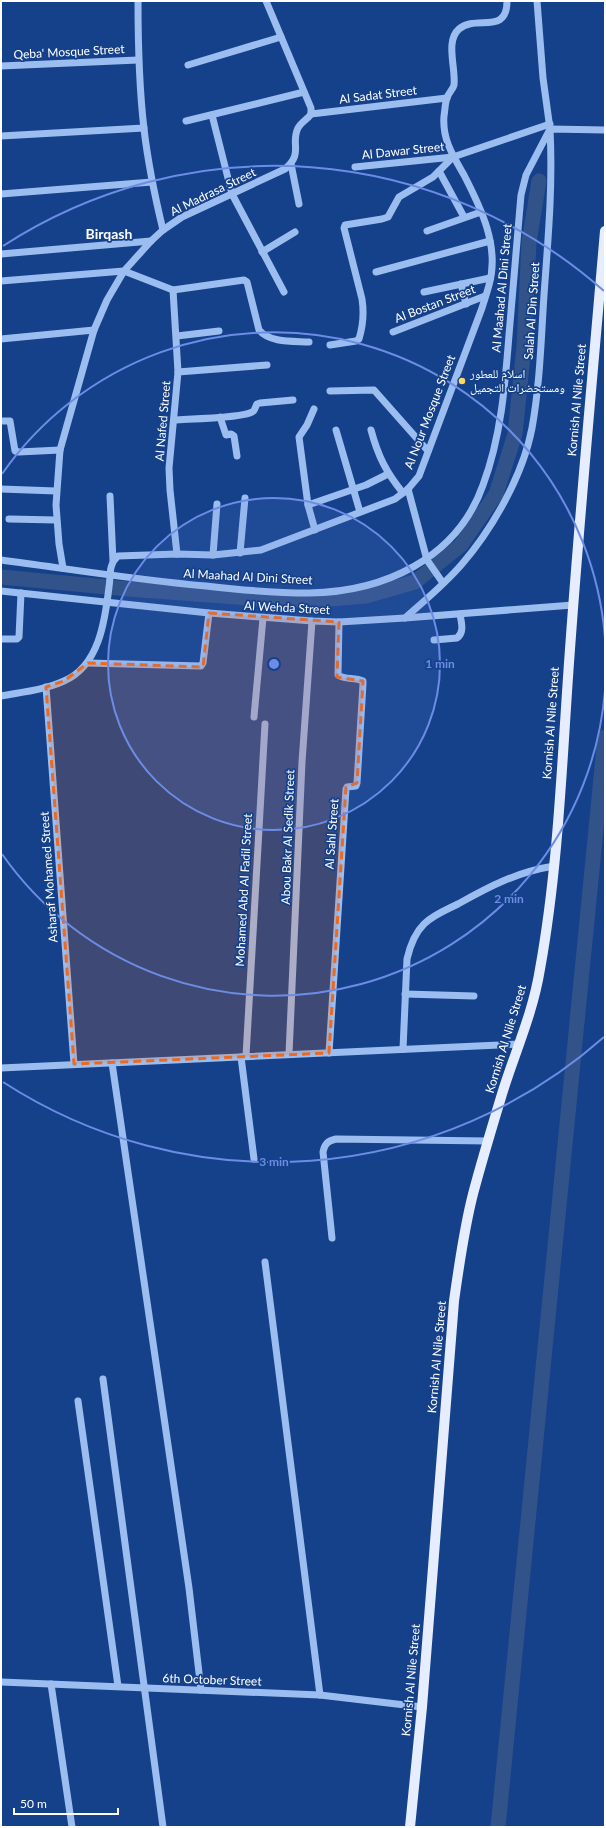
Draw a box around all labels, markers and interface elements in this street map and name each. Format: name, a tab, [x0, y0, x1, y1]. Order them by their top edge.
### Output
street label: Qeba' Mosque Street	[13, 41, 126, 62]
street label: Al Sadat Street	[338, 82, 418, 107]
street label: Al Dawar Street	[361, 139, 446, 162]
street label: Al Madrasa Street	[167, 164, 259, 219]
street label: Al Maahad Al Dini Street	[488, 222, 515, 353]
district label: Birqash	[86, 225, 132, 242]
street label: Salah Al Din Street	[521, 261, 542, 360]
street label: Al Bostan Street	[392, 281, 478, 326]
street label: Kornish Al Nile Street	[564, 343, 589, 457]
street label: Al Nour Mosque Street	[401, 352, 458, 471]
place label: اسلام للعطور ومستحضرات التجميل	[469, 366, 565, 395]
marker: اسلام للعطور ومستحضرات التجميل	[457, 376, 467, 386]
street label: Al Nafed Street	[152, 379, 174, 462]
street label: Al Maahad Al Dini Street	[183, 566, 314, 587]
street label: Al Wehda Street	[244, 598, 331, 617]
text: 1 min	[425, 656, 455, 671]
centre of rings	[267, 657, 281, 671]
street label: Kornish Al Nile Street	[539, 666, 562, 780]
street label: Abou Bakr Al Sedik Street	[278, 769, 297, 905]
street label: Al Sahl Street	[322, 798, 341, 870]
street label: Asharaf Mohamed Street	[36, 810, 61, 943]
street label: Mohamed Abd Al Fadil Street	[232, 812, 255, 967]
text: 2 min	[494, 891, 524, 906]
street label: Kornish Al Nile Street	[482, 982, 529, 1095]
text: 3 min	[259, 1154, 289, 1169]
street label: Kornish Al Nile Street	[424, 1300, 449, 1414]
street label: Kornish Al Nile Street	[398, 1623, 423, 1737]
street label: 6th October Street	[162, 1670, 263, 1689]
scale bar	[14, 1790, 118, 1816]
text: 50 m	[20, 1796, 47, 1811]

